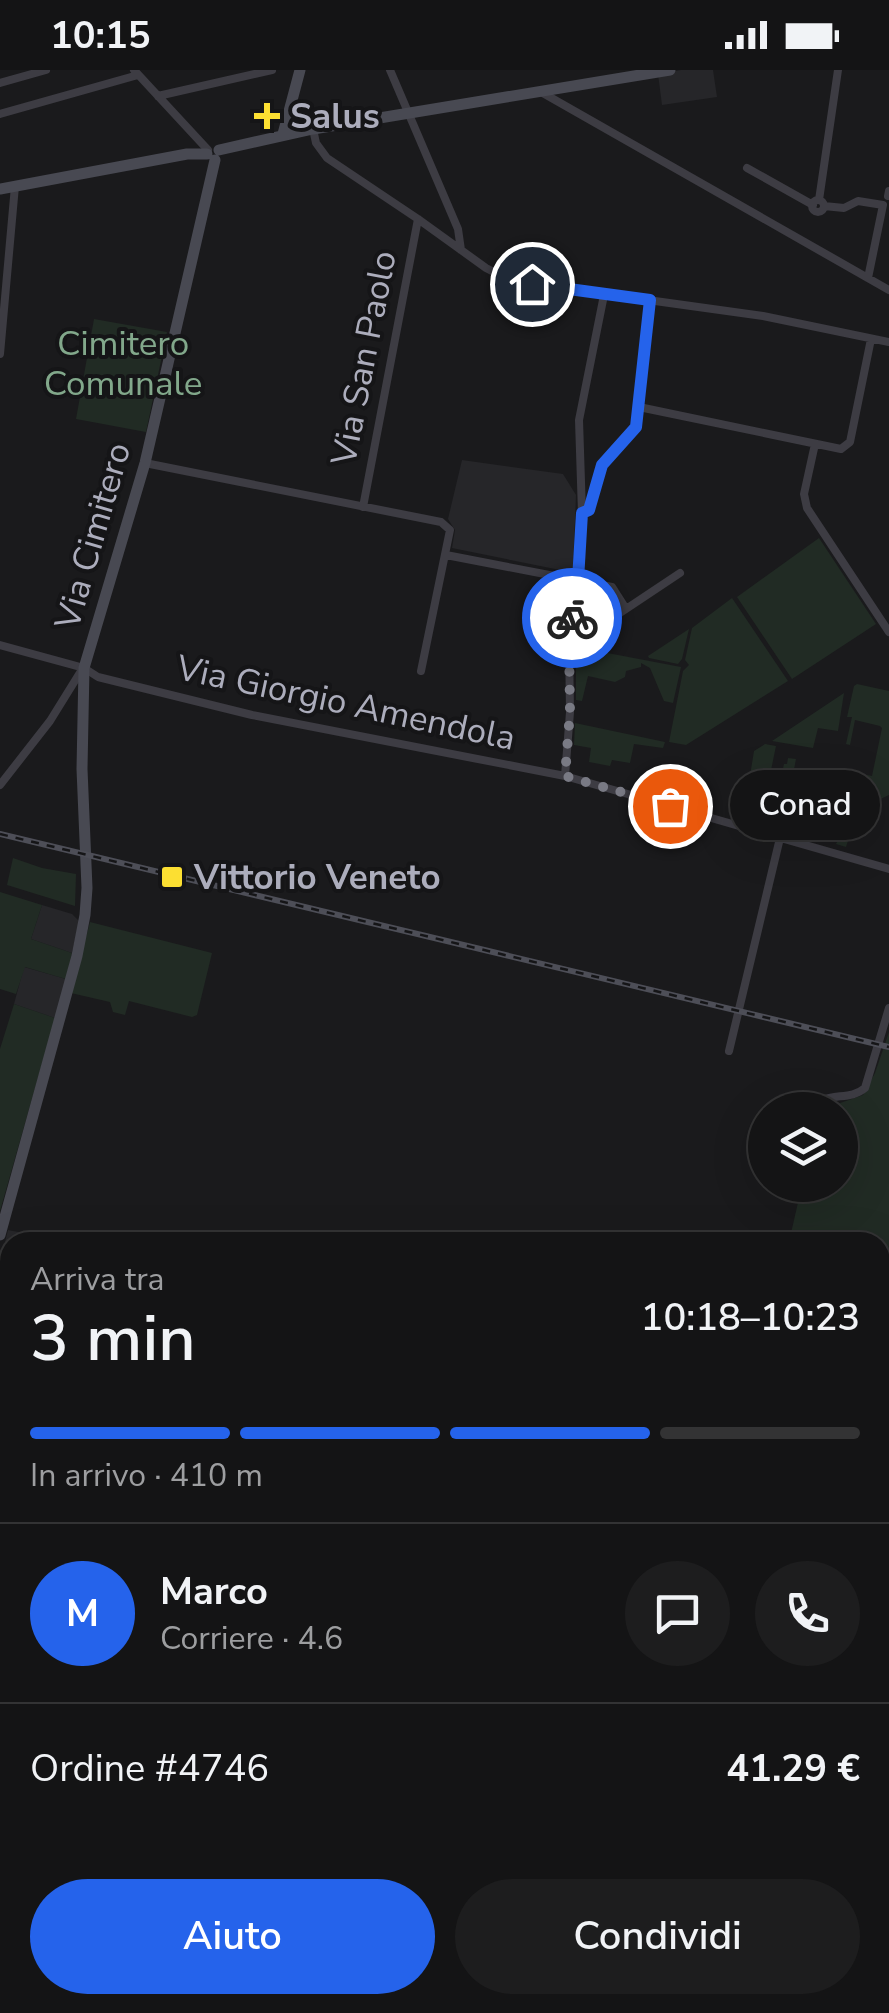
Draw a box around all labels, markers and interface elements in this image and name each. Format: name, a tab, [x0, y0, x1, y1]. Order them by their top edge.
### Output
text: 10:15	[50, 10, 151, 61]
place label: Salus	[290, 93, 380, 140]
marker: Salus	[254, 103, 280, 129]
pin	[490, 242, 575, 327]
street label: Via San Paolo	[320, 247, 408, 470]
icon: home	[505, 257, 560, 312]
park label: Cimitero Comunale	[44, 320, 202, 407]
street label: Via Cimitero	[44, 437, 142, 636]
courier	[522, 568, 622, 668]
icon: bike	[545, 591, 600, 646]
street label: Via Giorgio Amendola	[171, 644, 520, 762]
pin	[628, 764, 713, 849]
callout: Conad	[730, 771, 880, 841]
icon: bag	[643, 779, 698, 834]
text: Conad	[758, 783, 852, 826]
place label: Vittorio Veneto	[193, 854, 441, 901]
marker: Vittorio Veneto	[159, 864, 185, 890]
map controls	[748, 1092, 858, 1202]
button: layers	[748, 1092, 858, 1202]
text: Arriva tra	[30, 1258, 164, 1301]
text: 10:18–10:23	[641, 1292, 860, 1343]
text: 3 min	[30, 1294, 196, 1383]
text: In arrivo · 410 m	[30, 1454, 263, 1497]
button: chat	[625, 1561, 730, 1666]
button: phone	[755, 1561, 860, 1666]
text: Marco	[160, 1566, 268, 1617]
text: M	[66, 1588, 99, 1639]
text: Corriere · 4.6	[160, 1617, 343, 1660]
text: Ordine #4746	[30, 1743, 269, 1794]
text: 41.29 €	[726, 1743, 860, 1794]
button: Aiuto	[30, 1879, 435, 1994]
button: Condividi	[455, 1879, 860, 1994]

